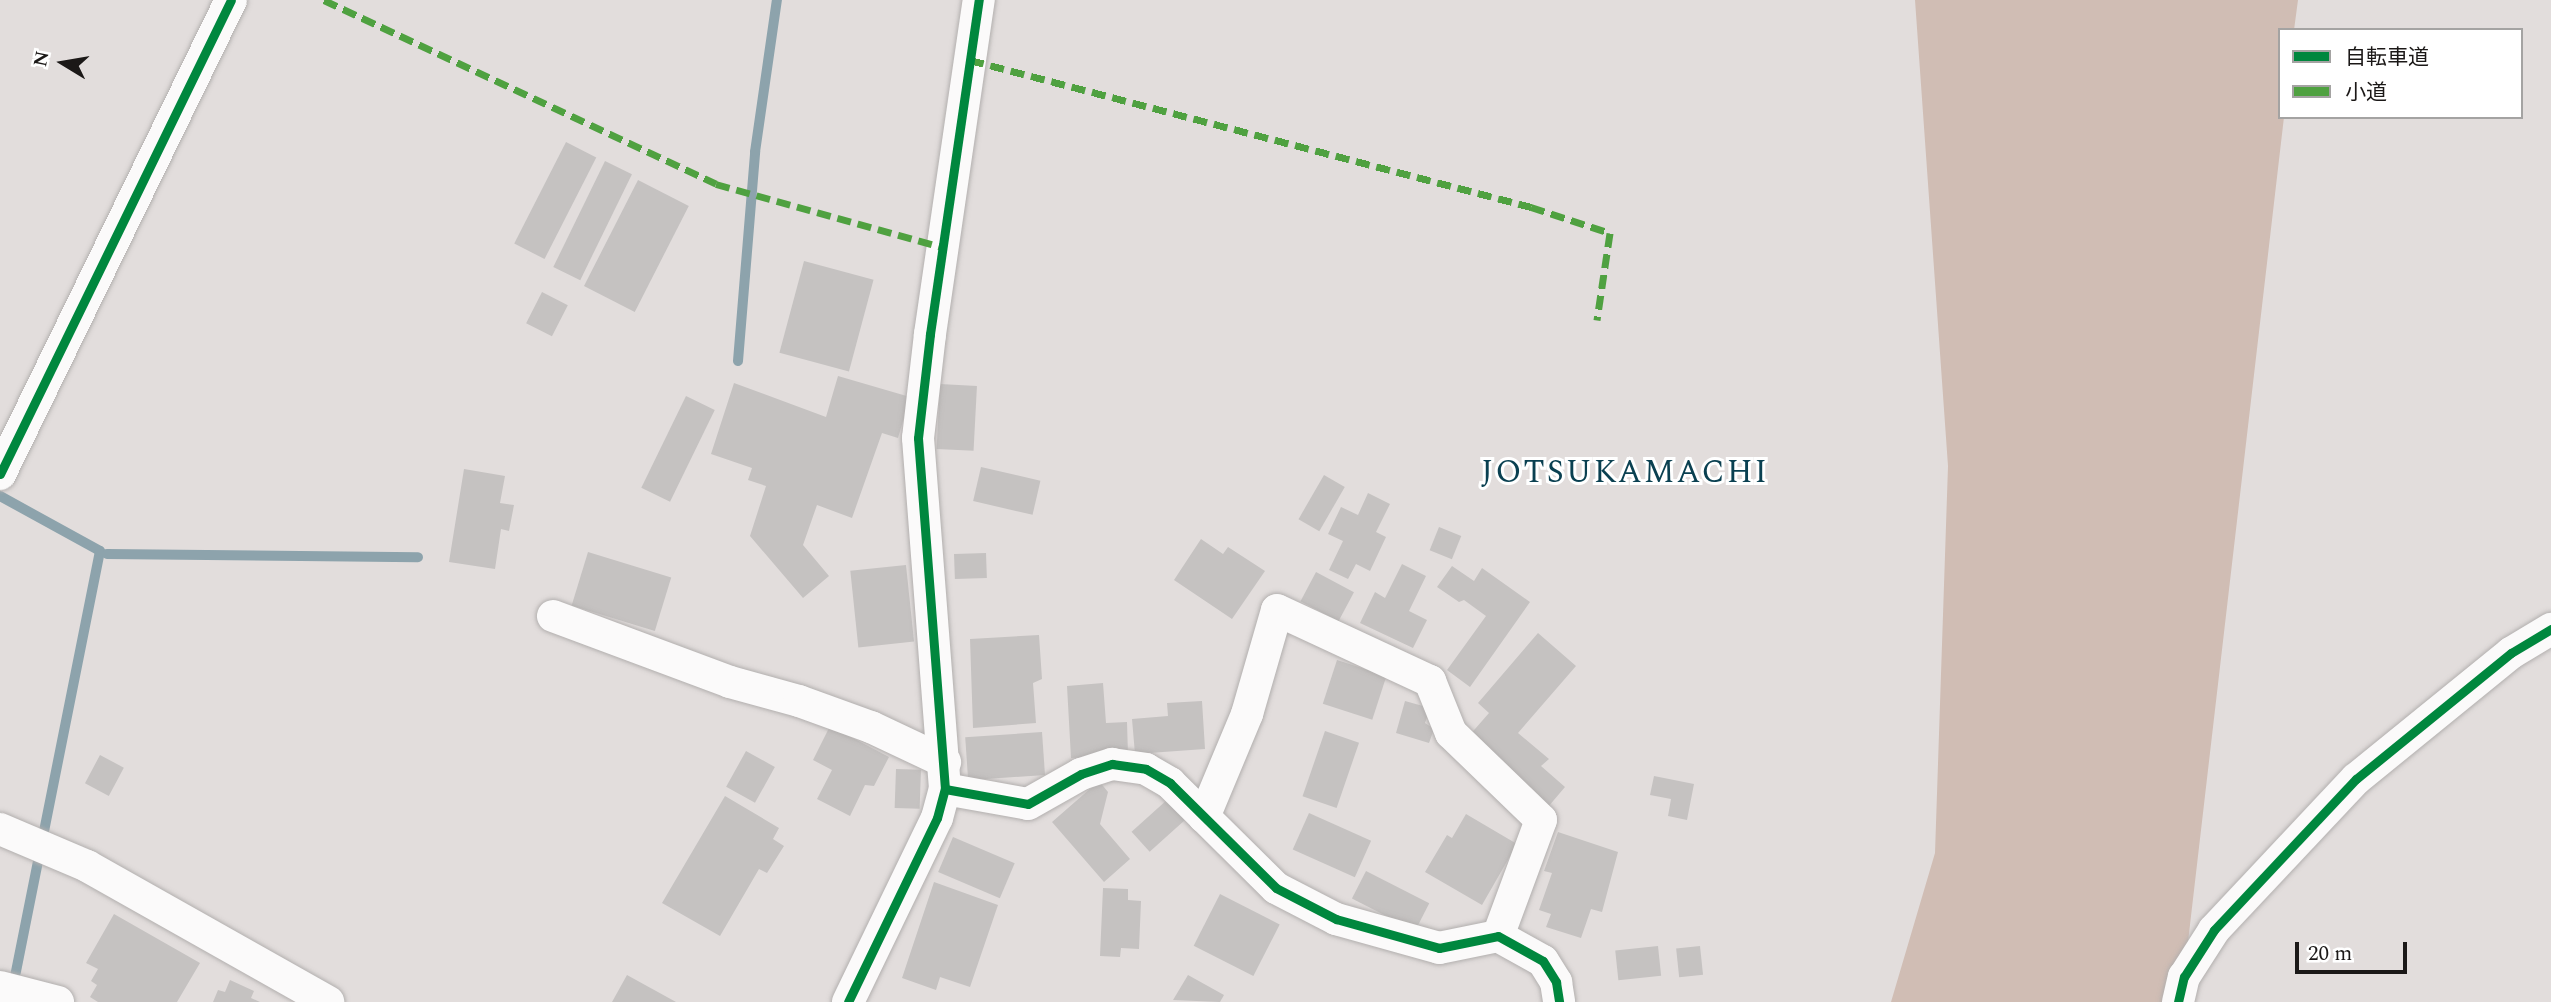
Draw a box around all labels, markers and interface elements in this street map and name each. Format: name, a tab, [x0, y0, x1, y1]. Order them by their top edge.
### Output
north arrow	[28, 28, 98, 98]
legend	[2278, 28, 2523, 119]
text: 自転車道	[2345, 42, 2429, 74]
text: N	[26, 49, 58, 69]
text: 小道	[2345, 77, 2387, 109]
district label: JOTSUKAMACHI	[1482, 454, 1768, 492]
scale bar	[2299, 928, 2411, 972]
text: 20 m	[2308, 938, 2352, 970]

